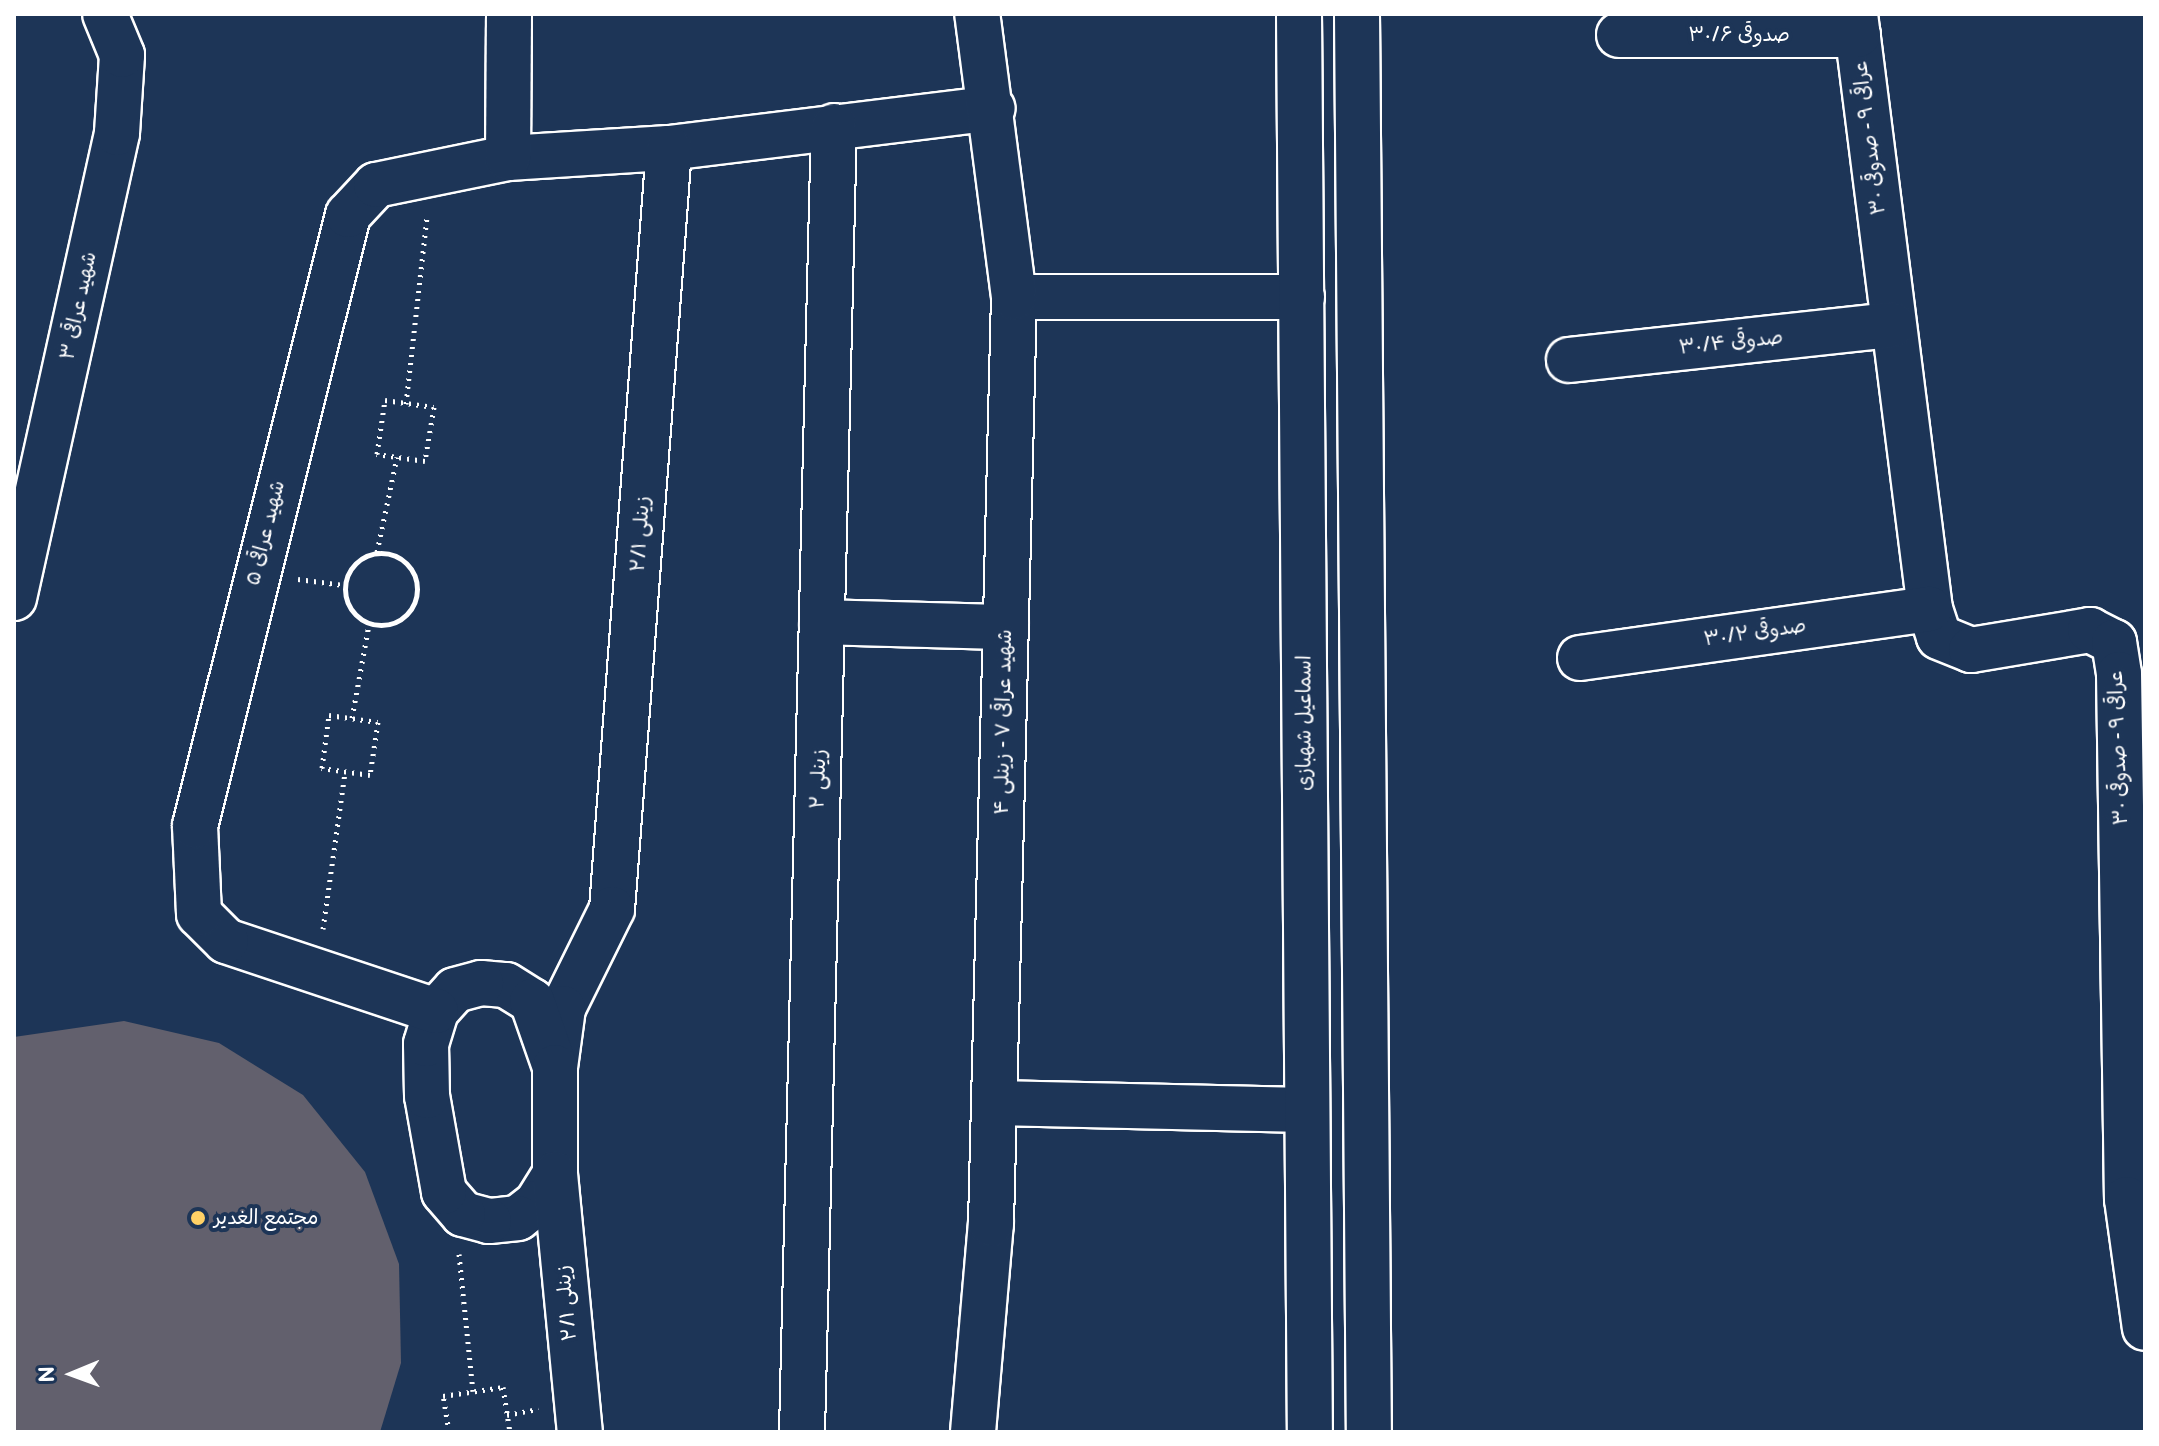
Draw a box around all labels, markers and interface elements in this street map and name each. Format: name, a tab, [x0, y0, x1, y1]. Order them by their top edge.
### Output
street label: صدوقی ۳۰/۶	[1688, 23, 1790, 47]
street label: عراقی ۹ - صدوقی ۳۰	[1849, 59, 1891, 217]
street label: شهید عراقی ۳	[56, 250, 102, 362]
street label: صدوقی ۳۰/۴	[1678, 326, 1784, 360]
street label: شهید عراقی ۵	[241, 478, 291, 588]
street label: زینلی ۲/۱	[626, 495, 656, 573]
street label: صدوقی ۳۰/۲	[1702, 614, 1808, 652]
street label: شهید عراقی ۷ - زینلی ۴	[990, 628, 1018, 816]
street label: اسماعیل شهبازی	[1293, 655, 1317, 791]
street label: عراقی ۹ - صدوقی ۳۰	[2104, 670, 2134, 826]
street label: زینلی ۲	[806, 749, 832, 809]
place label: مجتمع الغدیر	[214, 1206, 318, 1230]
marker: مجتمع الغدیر	[189, 1209, 207, 1227]
street label: زینلی ۲/۱	[552, 1264, 582, 1342]
north arrow	[32, 1334, 112, 1414]
text: N	[34, 1366, 61, 1383]

